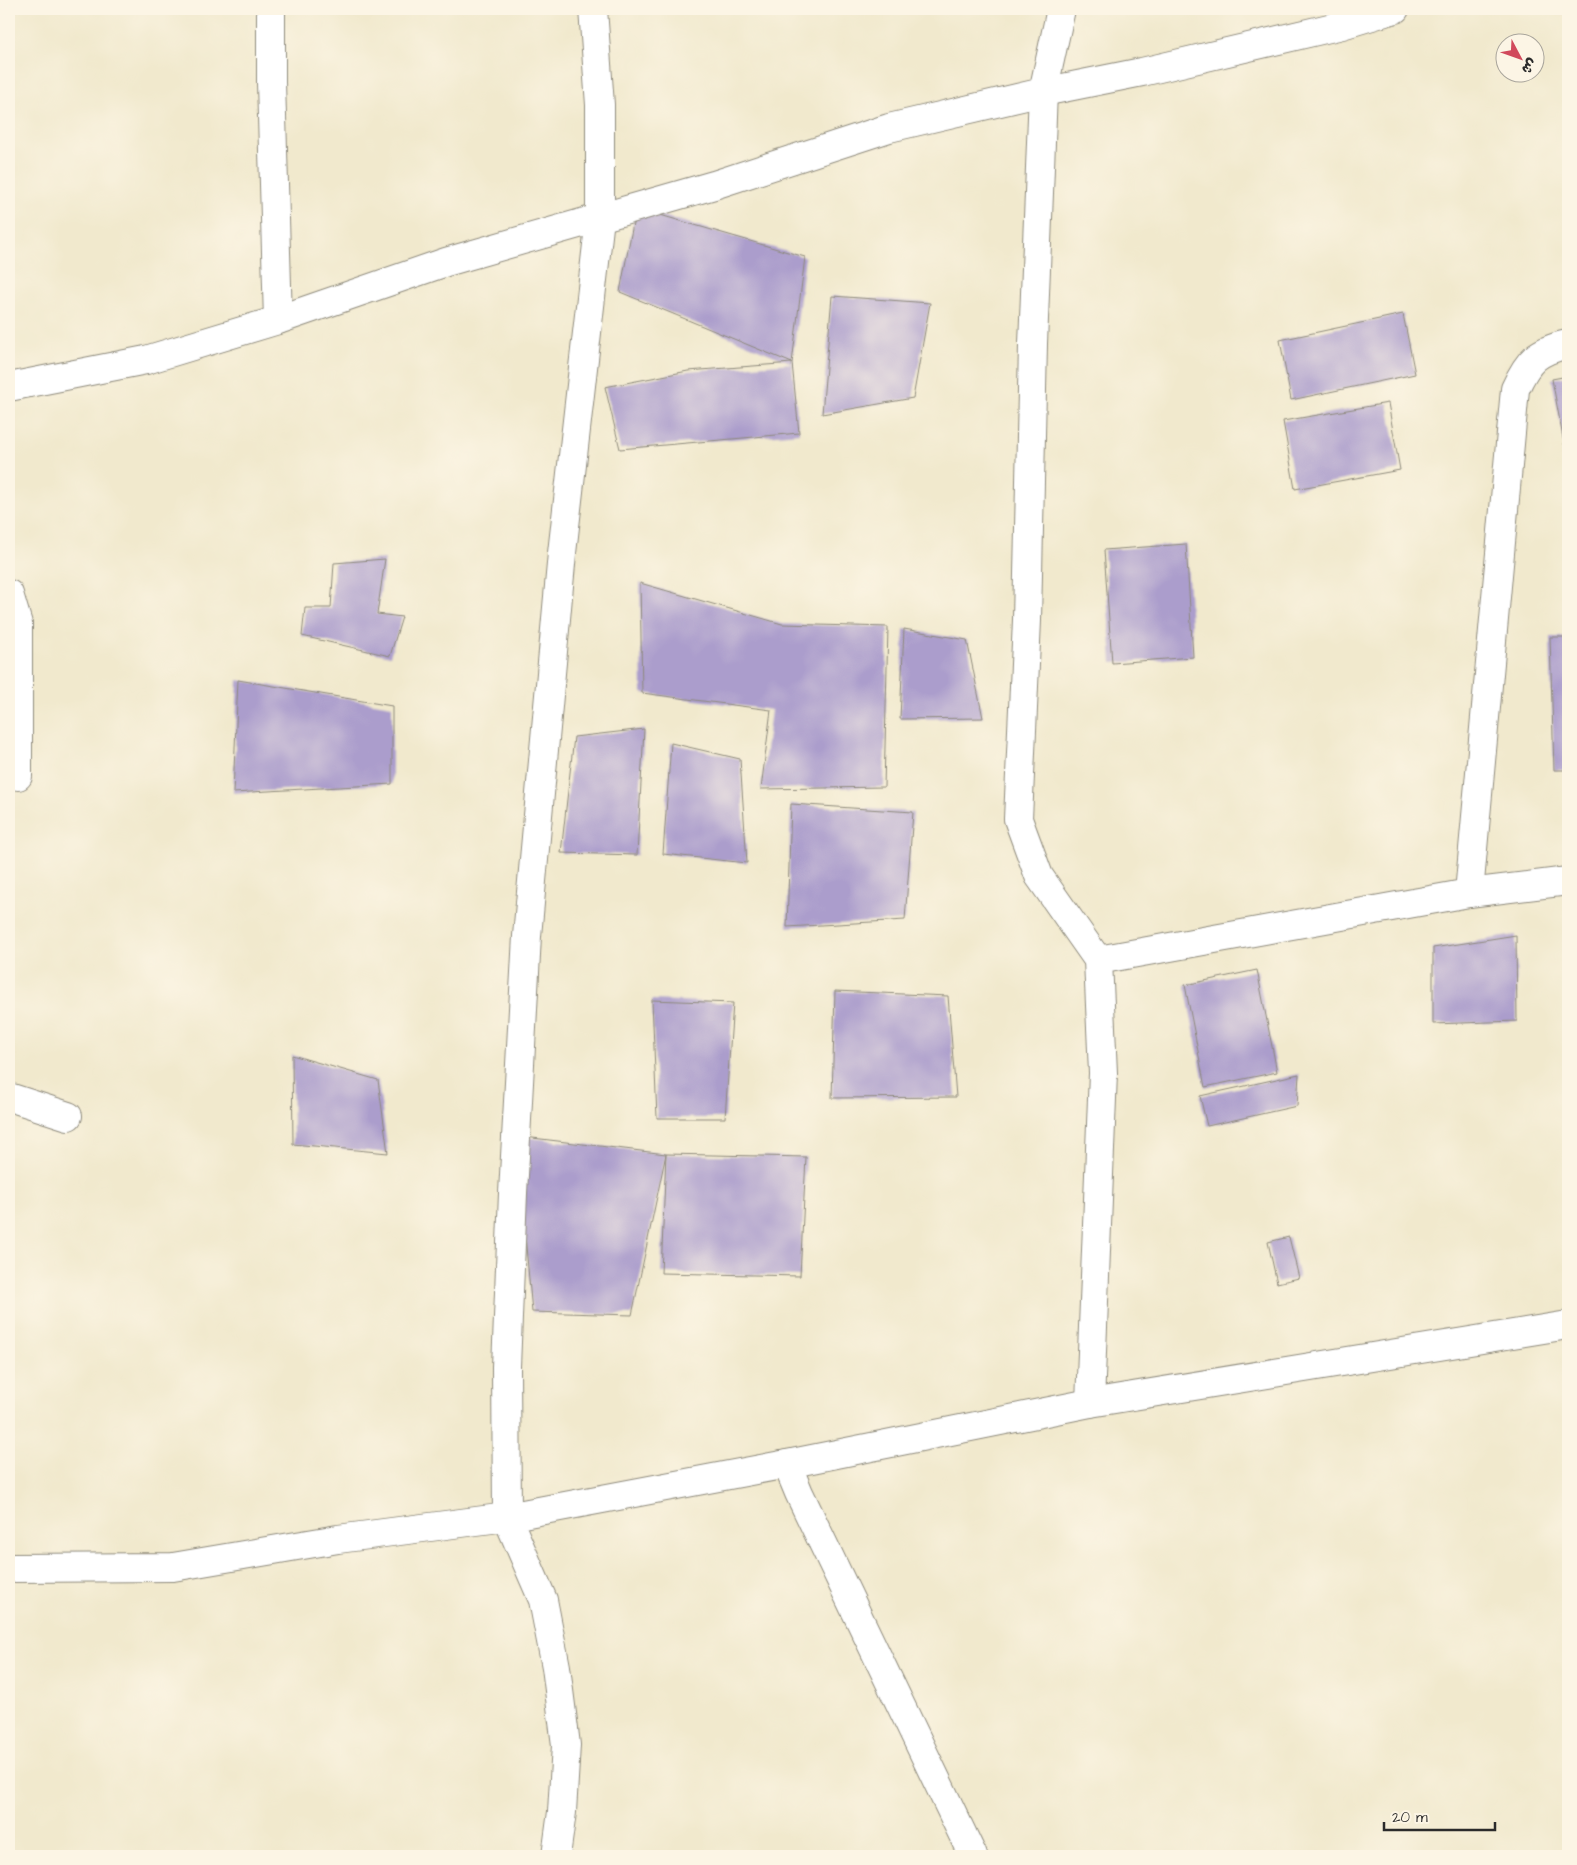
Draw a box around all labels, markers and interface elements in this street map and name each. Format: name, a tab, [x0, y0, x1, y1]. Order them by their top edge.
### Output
north arrow	[1494, 32, 1544, 82]
text: ش	[1516, 53, 1542, 78]
scale bar	[1384, 1800, 1496, 1832]
text: 20 m	[1392, 1807, 1428, 1828]

